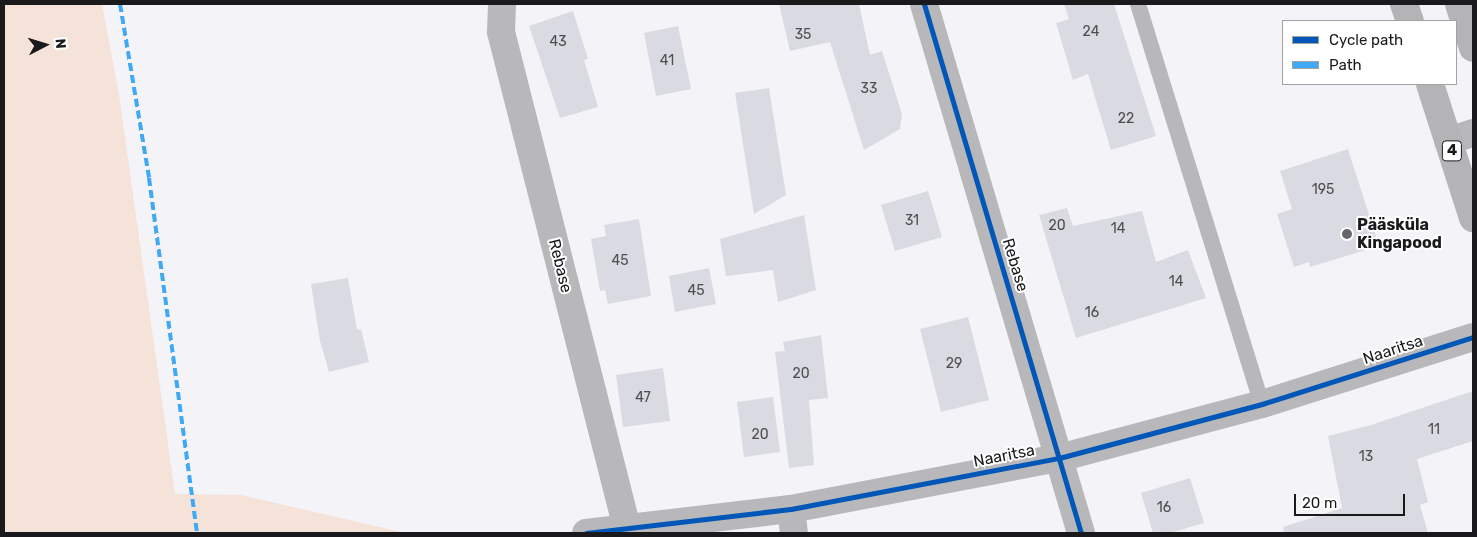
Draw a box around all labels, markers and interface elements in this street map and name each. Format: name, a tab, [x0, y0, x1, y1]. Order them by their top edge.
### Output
north arrow	[20, 20, 70, 70]
legend	[1282, 20, 1457, 85]
house number: 24	[1083, 24, 1099, 40]
house number: 35	[795, 27, 811, 43]
text: Cycle path	[1329, 31, 1403, 49]
house number: 43	[549, 34, 567, 50]
text: N	[52, 38, 69, 49]
house number: 41	[660, 53, 674, 69]
text: Path	[1329, 56, 1362, 74]
house number: 33	[861, 81, 877, 97]
house number: 22	[1118, 111, 1134, 127]
road number: 4	[1441, 138, 1463, 164]
house number: 195	[1312, 182, 1334, 198]
house number: 31	[905, 213, 919, 229]
place label: Pääsküla Kingapood	[1357, 215, 1442, 253]
house number: 20	[1048, 218, 1066, 234]
house number: 14	[1111, 221, 1125, 237]
marker: Pääsküla Kingapood	[1341, 228, 1353, 240]
street label: Rebase	[998, 236, 1032, 294]
street label: Rebase	[544, 237, 576, 295]
house number: 45	[611, 253, 629, 269]
house number: 14	[1169, 274, 1183, 290]
house number: 45	[687, 283, 705, 299]
house number: 16	[1085, 305, 1099, 321]
street label: Naaritsa	[1361, 331, 1425, 369]
house number: 29	[946, 356, 962, 372]
house number: 20	[792, 366, 810, 382]
house number: 47	[635, 390, 651, 406]
house number: 11	[1428, 422, 1440, 438]
house number: 20	[751, 427, 769, 443]
street label: Naaritsa	[972, 441, 1036, 471]
house number: 13	[1359, 449, 1373, 465]
scale bar	[1297, 484, 1408, 516]
text: 20 m	[1302, 494, 1337, 512]
house number: 16	[1157, 500, 1171, 516]

